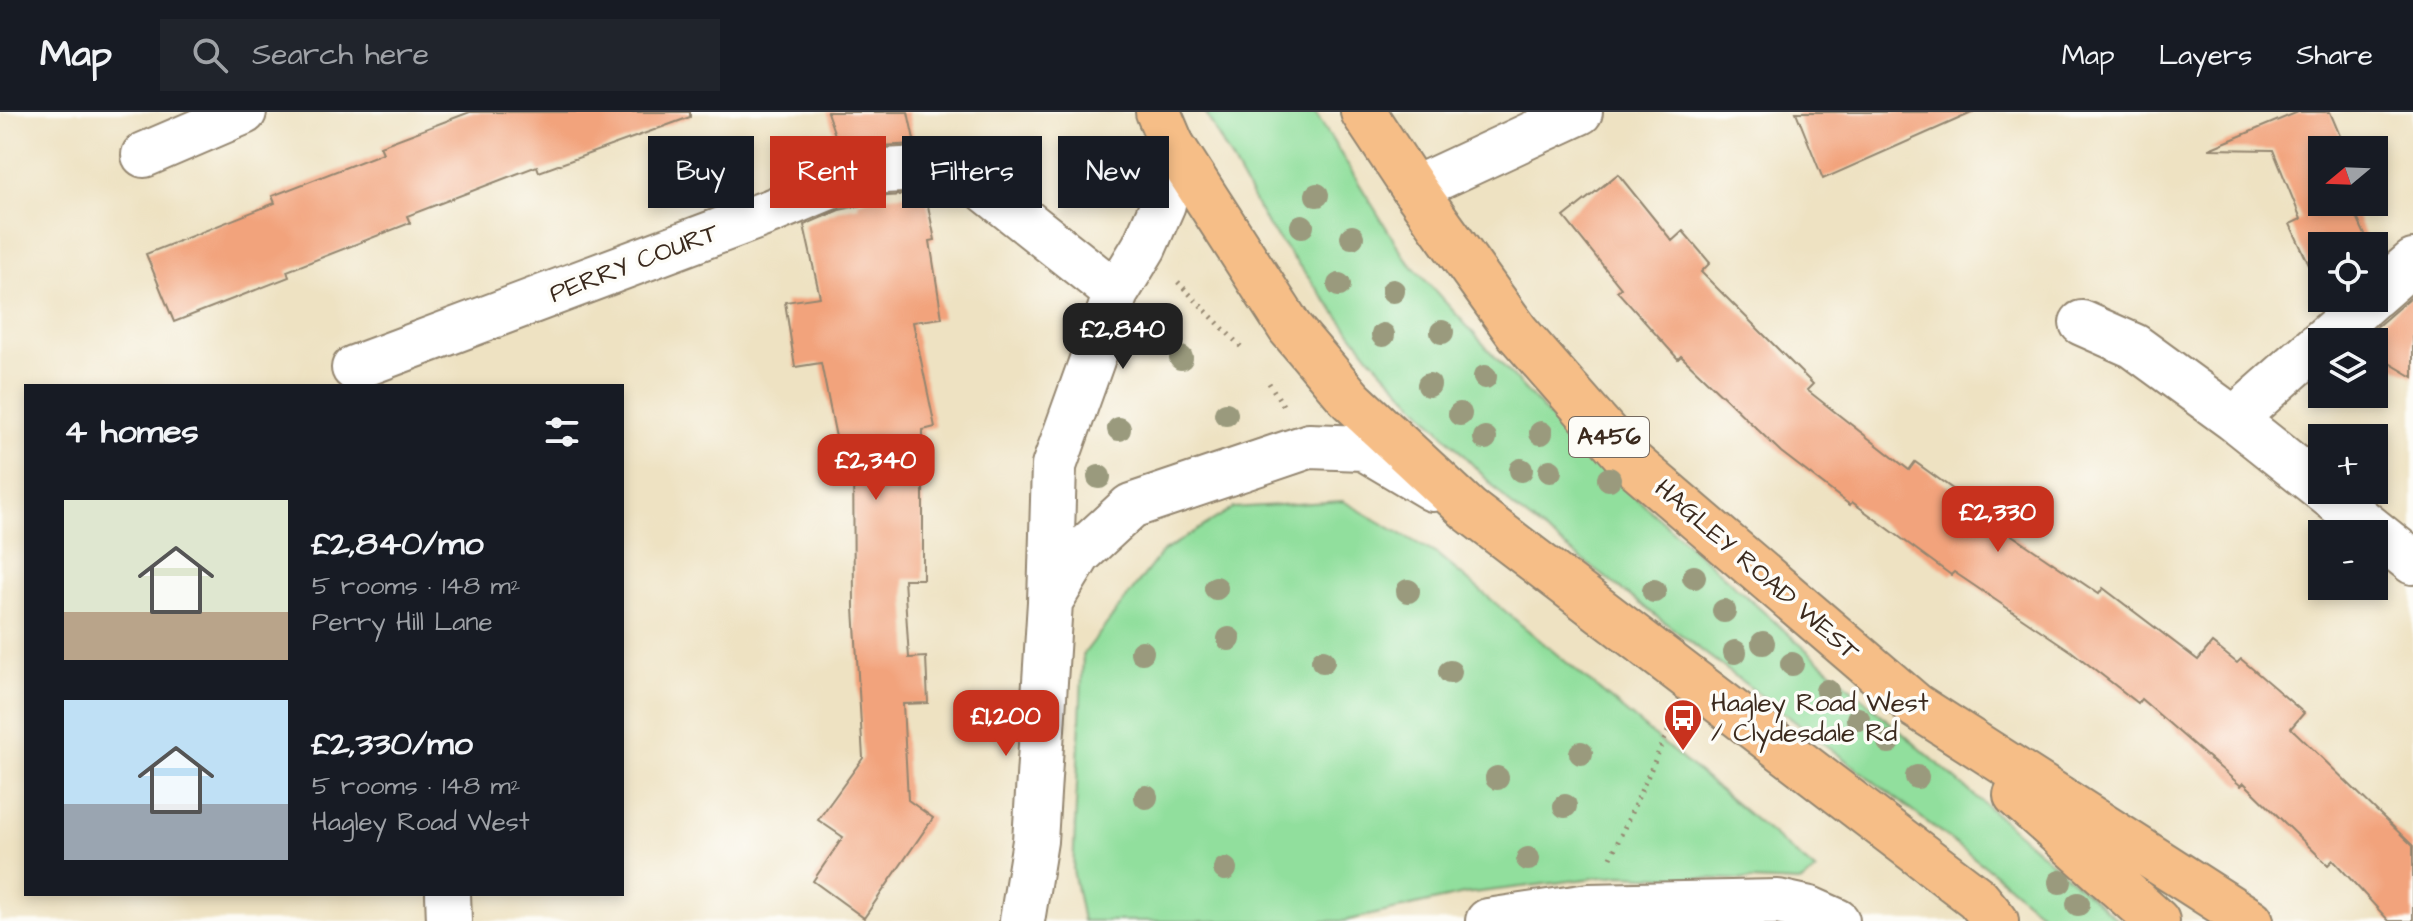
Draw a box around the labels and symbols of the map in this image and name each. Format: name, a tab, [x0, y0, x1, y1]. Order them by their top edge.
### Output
north arrow	[2308, 136, 2388, 216]
street label: PERRY COURT	[544, 214, 725, 312]
pin: £2,840	[1058, 303, 1188, 371]
road number: A456	[1569, 417, 1649, 457]
pin: £2,340	[811, 434, 941, 502]
street label: HAGLEY ROAD WEST	[1647, 471, 1868, 670]
pin: £2,330	[1933, 486, 2063, 554]
place label: Hagley Road West / Clydesdale Rd	[1711, 685, 1929, 753]
pin: £1,200	[941, 690, 1071, 758]
bus stop icon: Hagley Road West / Clydesdale Rd	[1662, 697, 1704, 752]

